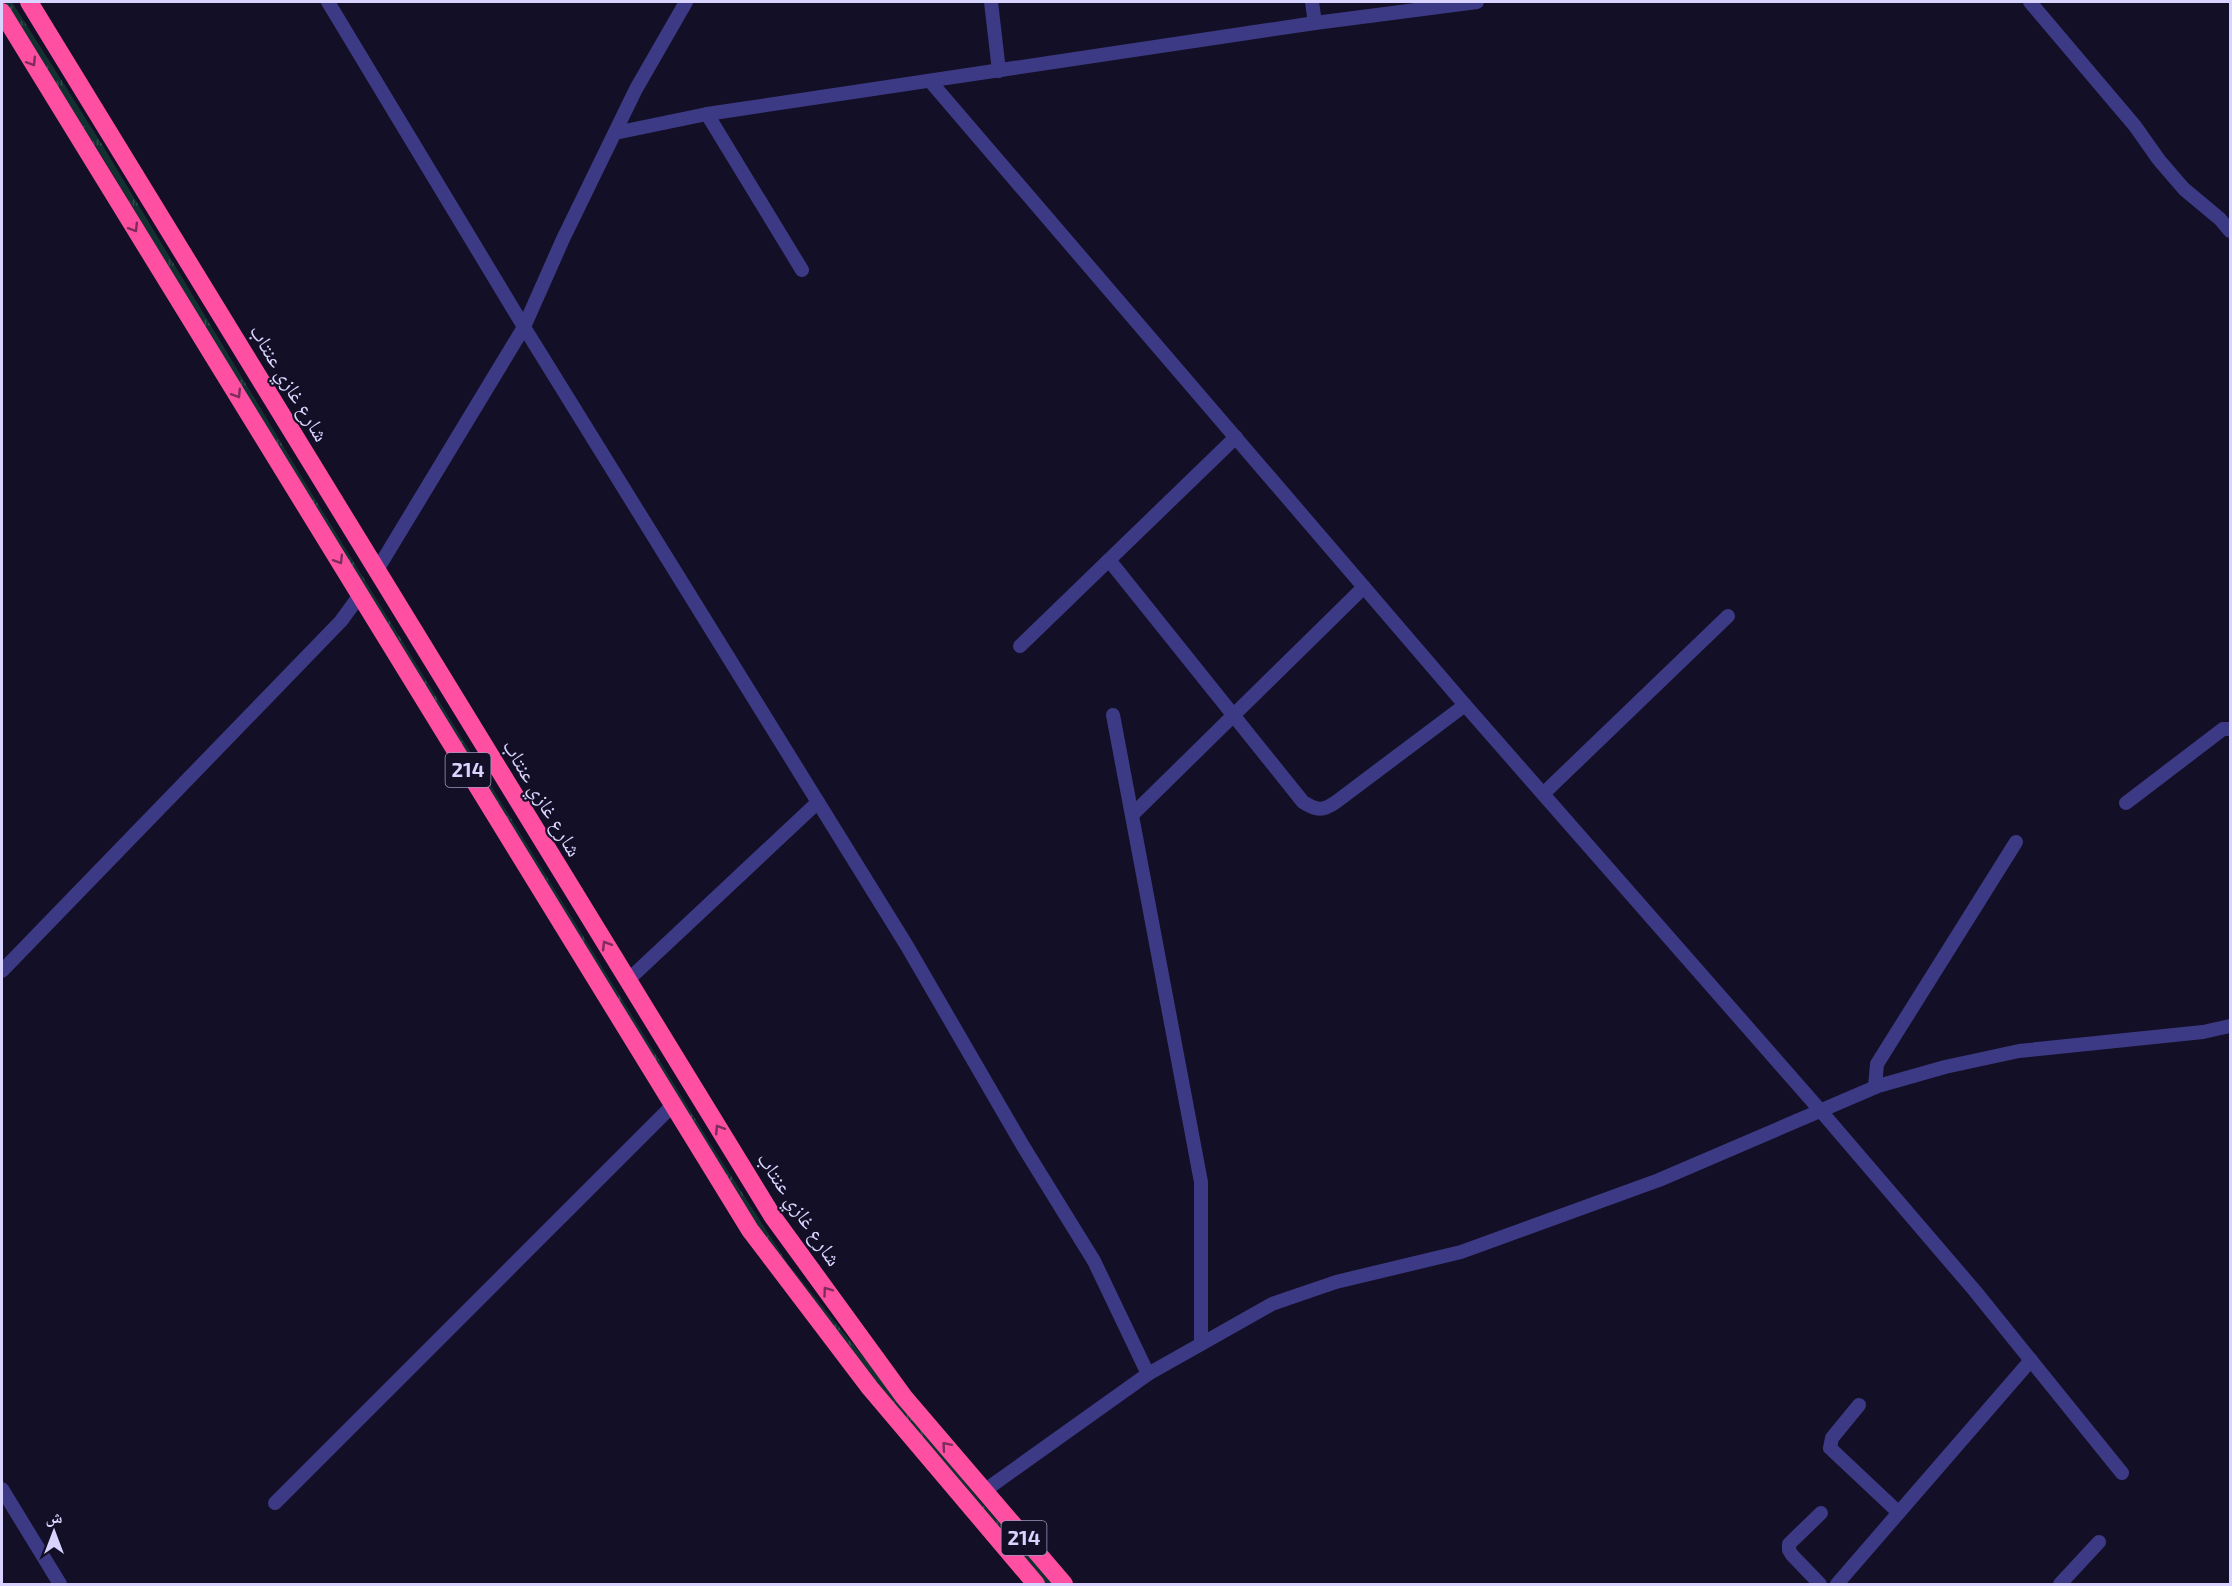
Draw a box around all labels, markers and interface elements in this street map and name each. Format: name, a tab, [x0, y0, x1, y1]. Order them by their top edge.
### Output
one-way arrow	[25, 56, 37, 66]
one-way arrow	[127, 222, 139, 232]
street label: شارع غازي عنتاب	[241, 319, 335, 448]
one-way arrow	[229, 388, 241, 398]
one-way arrow	[331, 554, 343, 564]
street label: شارع غازي عنتاب	[494, 734, 588, 863]
road number: 214	[446, 753, 490, 787]
one-way arrow	[601, 941, 613, 951]
one-way arrow	[715, 1125, 726, 1136]
street label: شارع غازي عنتاب	[749, 1146, 848, 1273]
one-way arrow	[823, 1287, 834, 1298]
one-way arrow	[942, 1442, 953, 1453]
north arrow	[24, 1502, 84, 1562]
text: ش	[46, 1507, 63, 1527]
road number: 214	[1002, 1521, 1046, 1555]

